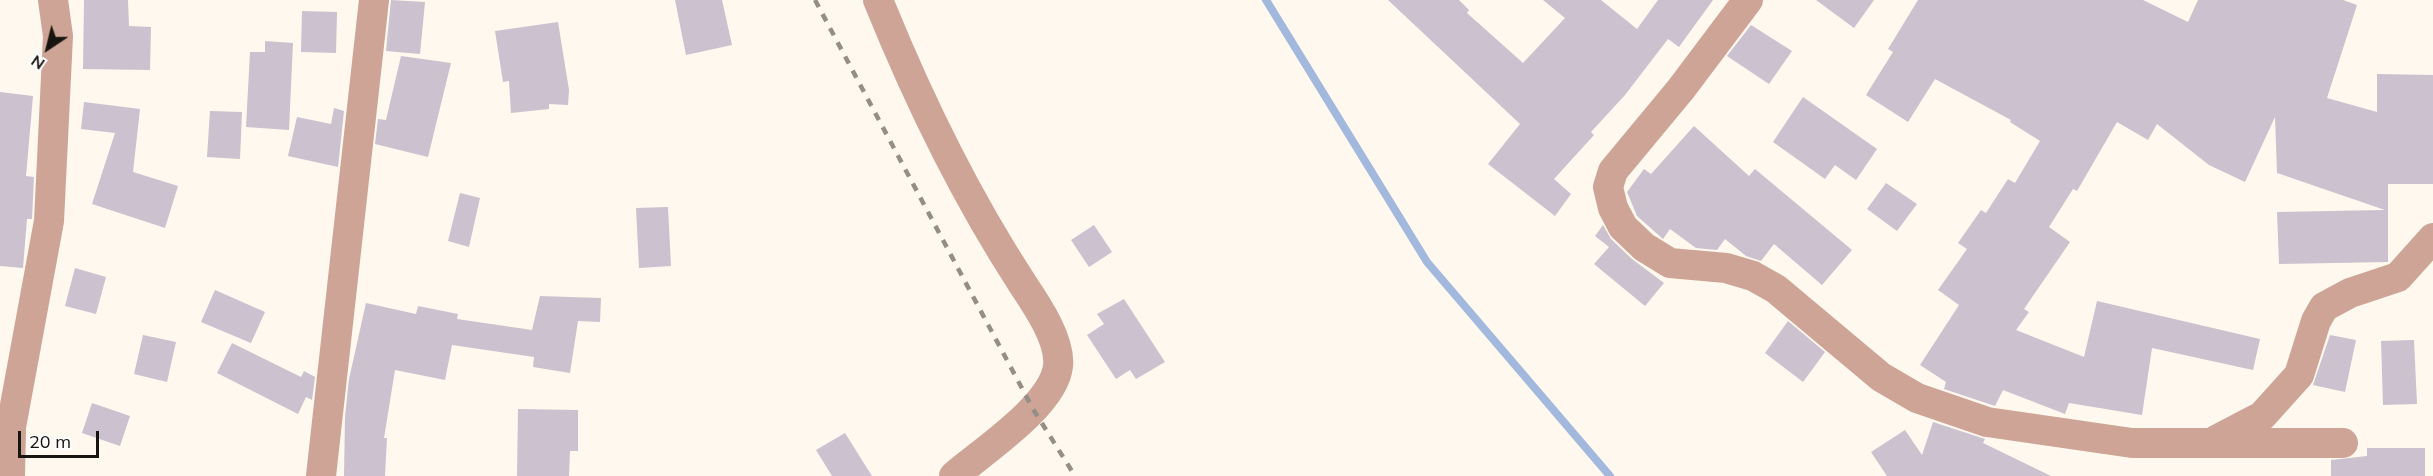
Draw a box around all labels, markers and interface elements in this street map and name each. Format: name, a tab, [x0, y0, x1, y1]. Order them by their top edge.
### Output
north arrow	[18, 18, 78, 78]
text: N	[27, 51, 48, 74]
scale bar	[21, 419, 102, 457]
text: 20 m	[29, 430, 71, 453]

